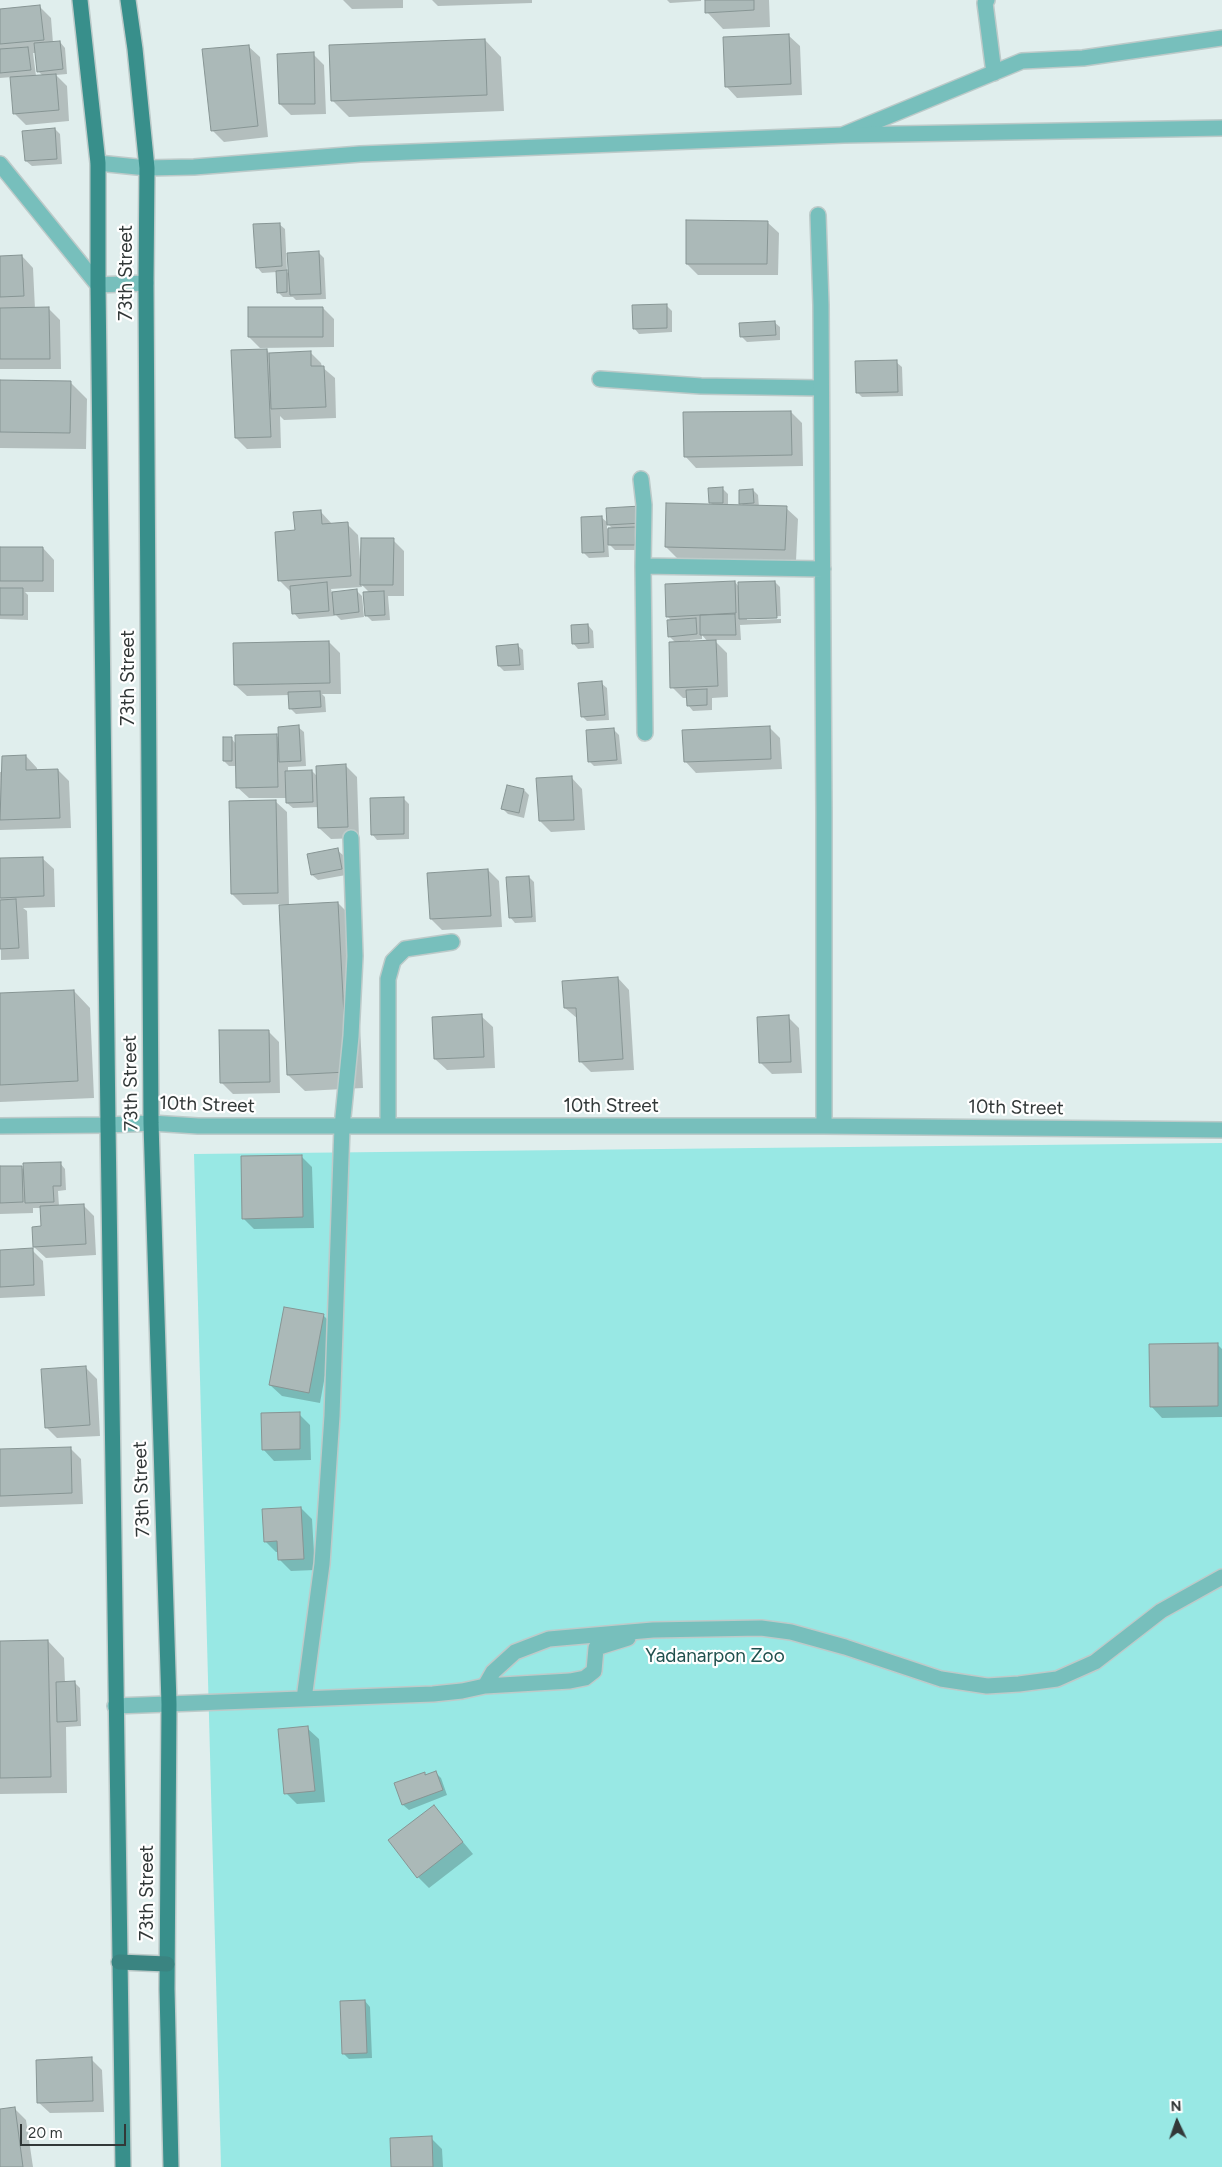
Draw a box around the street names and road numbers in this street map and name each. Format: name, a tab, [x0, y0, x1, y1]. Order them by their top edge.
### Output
street label: 73th Street	[115, 225, 137, 321]
street label: 73th Street	[117, 630, 139, 726]
street label: 73th Street	[119, 1035, 143, 1131]
street label: 10th Street	[159, 1092, 255, 1118]
street label: 10th Street	[563, 1095, 659, 1117]
street label: 10th Street	[968, 1096, 1064, 1120]
street label: 73th Street	[129, 1441, 155, 1537]
street label: 73th Street	[136, 1845, 158, 1941]

